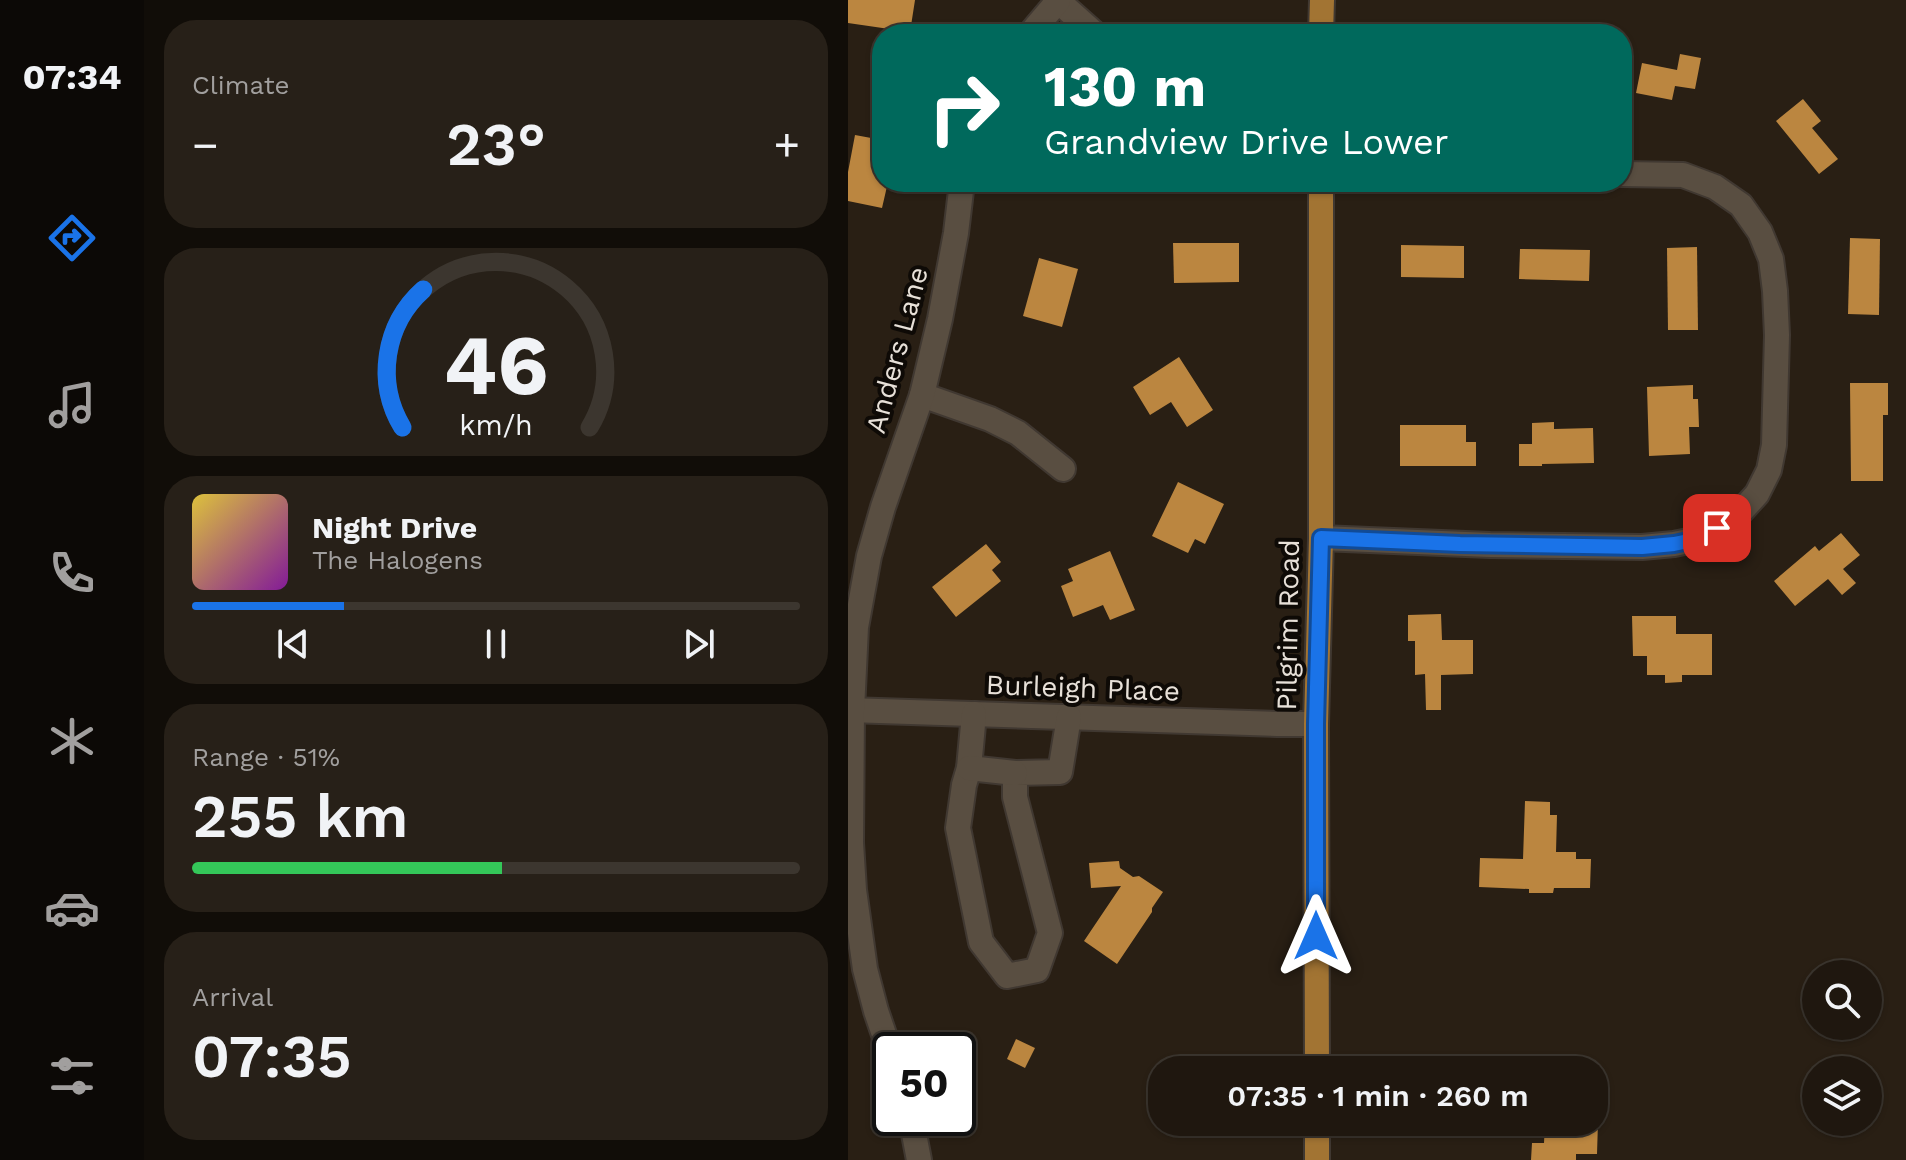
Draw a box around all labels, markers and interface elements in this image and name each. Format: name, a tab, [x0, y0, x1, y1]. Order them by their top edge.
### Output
text: 130 m	[1044, 54, 1206, 120]
text: 07:34	[23, 56, 121, 98]
icon: right	[912, 56, 1016, 160]
text: Climate	[192, 70, 290, 100]
text: 23°	[446, 109, 546, 180]
text: −	[192, 119, 219, 171]
text: +	[773, 119, 800, 171]
text: Grandview Drive Lower	[1044, 121, 1449, 163]
icon: directions	[44, 210, 100, 266]
street label: Anders Lane	[859, 263, 935, 437]
text: 46	[444, 317, 548, 414]
icon: music	[44, 377, 100, 433]
text: km/h	[459, 408, 533, 442]
pin	[1683, 494, 1751, 562]
icon: arrive	[1695, 506, 1739, 550]
text: Night Drive	[312, 510, 477, 545]
street label: Pilgrim Road	[1270, 539, 1306, 711]
icon: phone	[44, 545, 100, 601]
text: The Halogens	[312, 545, 483, 575]
icon: previous	[271, 622, 315, 666]
icon: pause	[474, 622, 518, 666]
icon: next	[677, 622, 721, 666]
street label: Burleigh Place	[985, 668, 1181, 708]
icon: climate	[44, 713, 100, 769]
text: Range · 51%	[192, 742, 340, 772]
text: 255 km	[192, 781, 408, 852]
icon: car	[44, 880, 100, 936]
position arrow	[1274, 894, 1358, 978]
map controls	[1802, 960, 1882, 1136]
button: search	[1802, 960, 1882, 1040]
text: Arrival	[192, 982, 273, 1012]
text: 07:35	[192, 1021, 352, 1092]
speed limit sign: 50	[872, 1032, 976, 1136]
icon: filters	[44, 1048, 100, 1104]
button: layers	[1802, 1056, 1882, 1136]
text: 07:35 · 1 min · 260 m	[1227, 1078, 1529, 1113]

